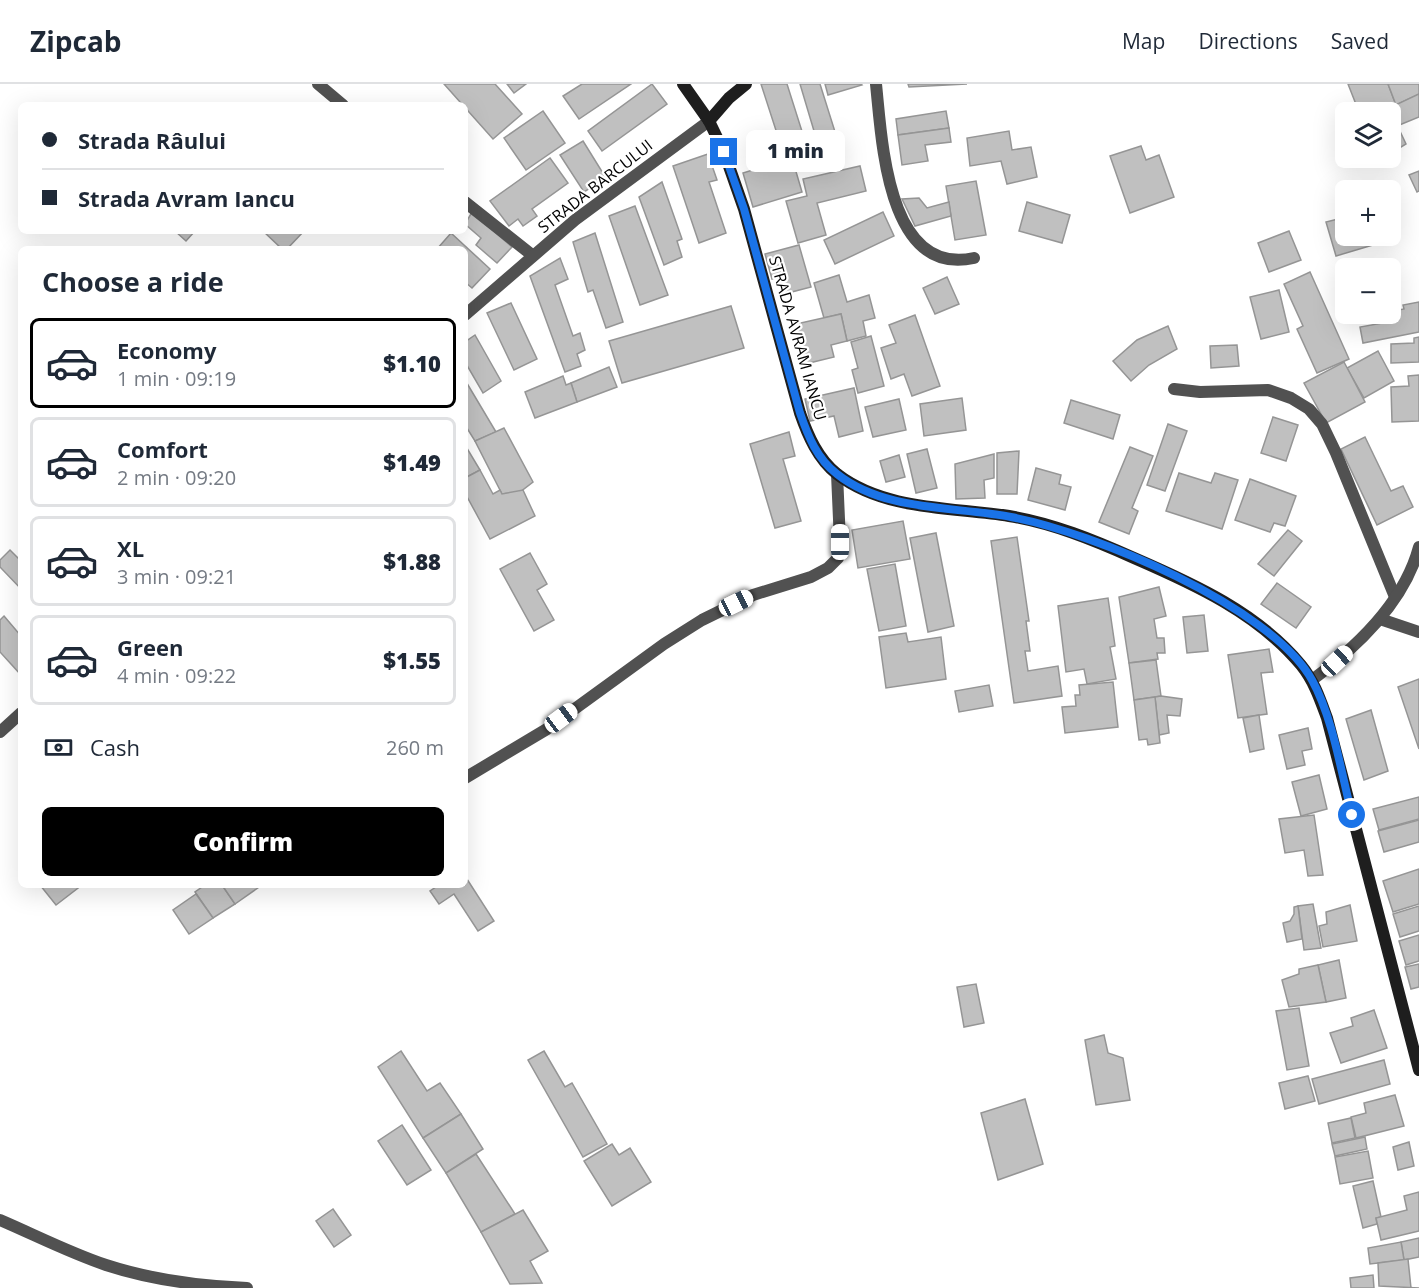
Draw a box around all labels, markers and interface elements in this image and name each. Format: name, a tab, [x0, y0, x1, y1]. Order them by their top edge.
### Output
text: Zipcab	[30, 22, 122, 60]
text: Map	[1122, 27, 1165, 55]
text: Directions	[1198, 27, 1298, 55]
text: Saved	[1331, 27, 1389, 55]
map controls	[1335, 102, 1401, 324]
button: layers	[1335, 102, 1401, 168]
text: Strada Râului	[78, 125, 226, 155]
callout: 1 min	[745, 131, 844, 173]
street label: STRADA BARCULUI	[533, 134, 657, 238]
text: 1 min	[767, 137, 824, 164]
route end	[710, 138, 737, 165]
button: +	[1335, 180, 1401, 246]
text: Strada Avram Iancu	[78, 183, 295, 213]
street label: STRADA AVRAM IANCU	[764, 253, 832, 423]
button: −	[1335, 258, 1401, 324]
text: Choose a ride	[42, 263, 224, 300]
text: Economy	[117, 335, 216, 365]
icon: car	[45, 336, 99, 390]
text: $1.10	[383, 348, 441, 378]
text: 1 min · 09:19	[117, 365, 236, 392]
text: Comfort	[117, 434, 208, 464]
icon: car	[45, 435, 99, 489]
text: $1.49	[383, 447, 441, 477]
text: 2 min · 09:20	[117, 464, 236, 491]
car	[831, 524, 849, 560]
text: XL	[117, 533, 144, 563]
icon: car	[45, 534, 99, 588]
text: $1.88	[383, 546, 441, 576]
text: 3 min · 09:21	[117, 563, 236, 590]
car	[716, 587, 756, 619]
text: Green	[117, 632, 183, 662]
icon: car	[45, 633, 99, 687]
car	[1318, 642, 1356, 680]
text: $1.55	[383, 645, 441, 675]
text: 4 min · 09:22	[117, 662, 236, 689]
car	[541, 700, 581, 736]
icon: cash	[42, 731, 75, 764]
text: Cash	[90, 732, 140, 762]
text: 260 m	[386, 734, 444, 761]
route start	[1338, 801, 1365, 828]
button: Confirm	[42, 807, 444, 876]

